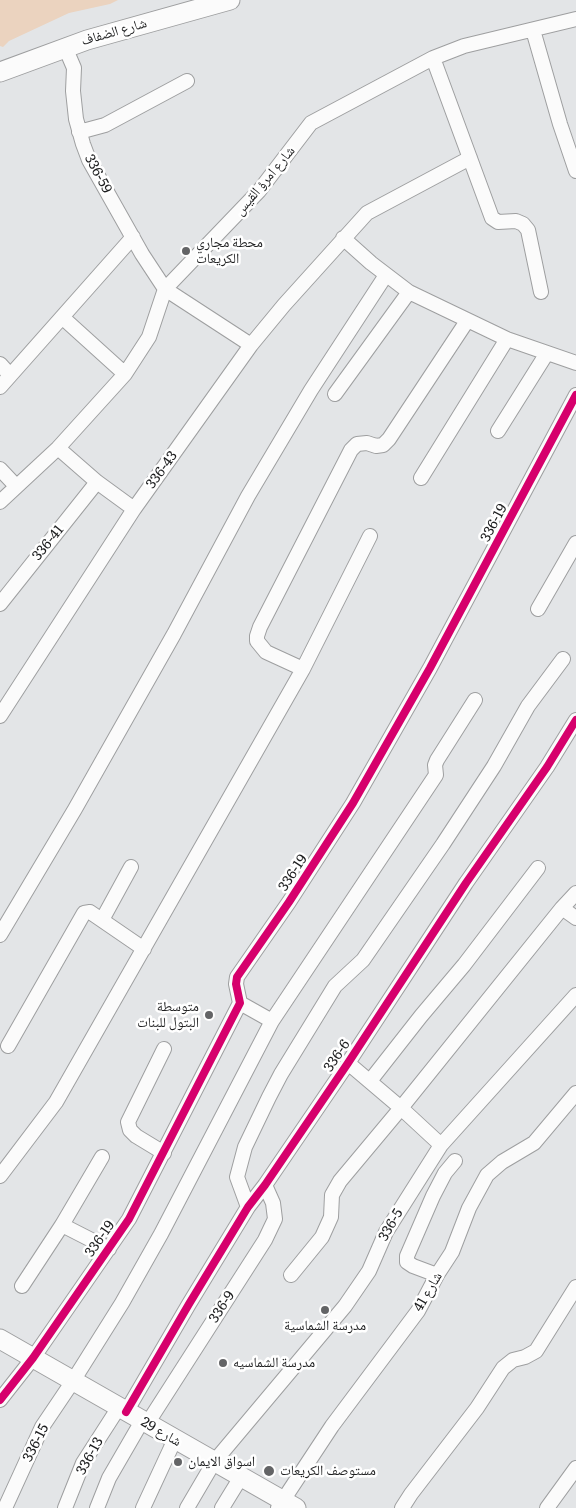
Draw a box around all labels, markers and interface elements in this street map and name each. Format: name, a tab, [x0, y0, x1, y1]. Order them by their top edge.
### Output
street label: شارع الضفاف	[79, 15, 149, 49]
street label: شارع امرؤ القيس	[231, 143, 299, 219]
street label: 336-59	[81, 152, 115, 196]
place label: محطة مجاري الكريعات	[196, 235, 263, 268]
marker: محطة مجاري الكريعات	[180, 245, 192, 257]
street label: 336-43	[143, 448, 181, 492]
street label: 336-19	[477, 501, 511, 545]
street label: 336-41	[29, 522, 67, 564]
street label: 336-19	[275, 852, 311, 894]
place label: متوسطة البتول للبنات	[137, 999, 199, 1032]
marker: متوسطة البتول للبنات	[203, 1009, 215, 1021]
street label: 336-6	[320, 1037, 354, 1075]
street label: 336-5	[375, 1206, 407, 1244]
street label: 336-19	[82, 1218, 118, 1260]
street label: شارع 41	[410, 1269, 446, 1315]
street label: 336-9	[206, 1288, 238, 1326]
marker: مدرسة الشماسية	[319, 1304, 331, 1316]
place label: مدرسة الشماسية	[284, 1318, 366, 1334]
place label: مدرسة الشماسيه	[233, 1355, 315, 1371]
marker: مدرسة الشماسيه	[217, 1357, 229, 1369]
street label: شارع 29	[138, 1414, 184, 1450]
street label: 336-15	[19, 1421, 53, 1465]
street label: 336-13	[73, 1434, 107, 1478]
place label: اسواق الايمان	[188, 1454, 255, 1470]
marker: اسواق الايمان	[172, 1456, 184, 1468]
place label: مستوصف الكريعات	[280, 1463, 376, 1479]
marker: مستوصف الكريعات	[262, 1464, 276, 1478]

